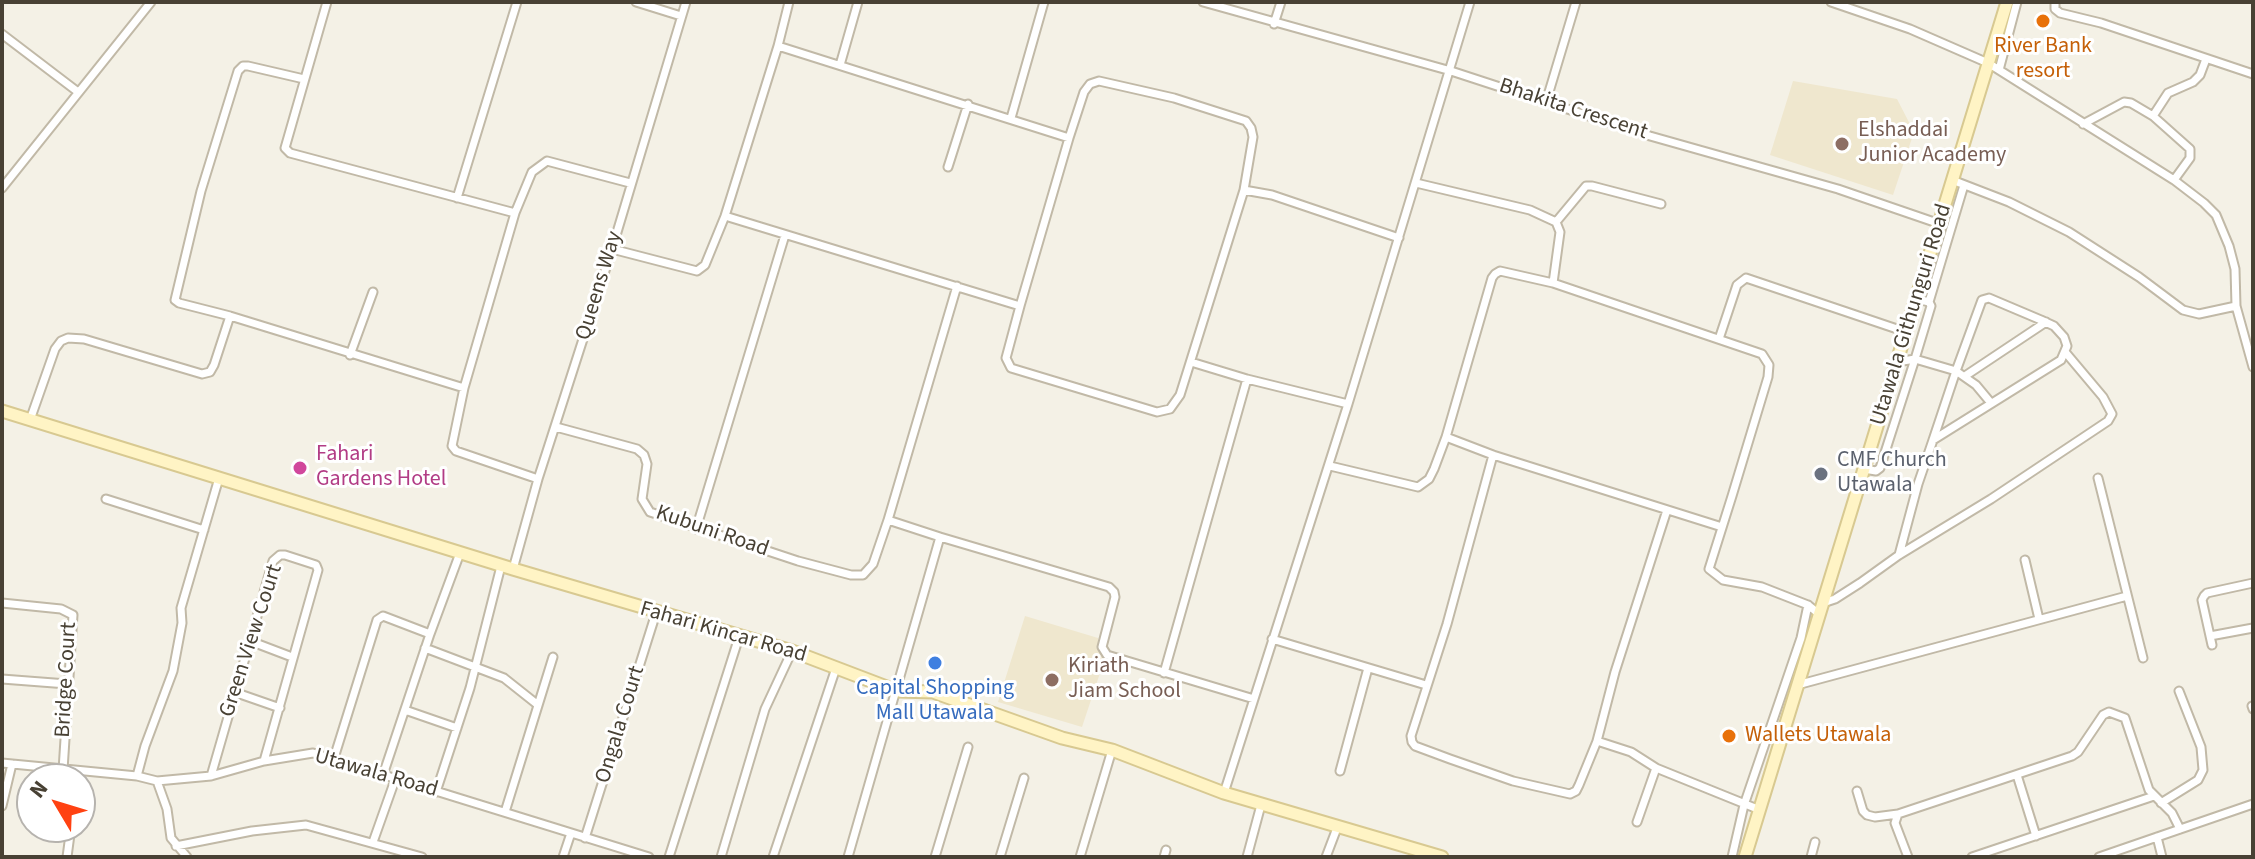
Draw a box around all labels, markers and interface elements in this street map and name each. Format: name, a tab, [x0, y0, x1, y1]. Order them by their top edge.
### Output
marker: River Bank resort	[2034, 12, 2052, 30]
place label: River Bank resort	[1994, 34, 2092, 86]
street label: Bhakita Crescent	[1495, 74, 1651, 146]
place label: Elshaddai Junior Academy	[1858, 118, 2006, 170]
marker: Elshaddai Junior Academy	[1833, 135, 1851, 153]
street label: Utawala Githunguri Road	[1866, 201, 1958, 429]
street label: Queens Way	[571, 228, 629, 344]
place label: Fahari Gardens Hotel	[316, 442, 446, 494]
place label: CMF Church Utawala	[1837, 448, 1947, 500]
marker: Fahari Gardens Hotel	[291, 459, 309, 477]
marker: CMF Church Utawala	[1812, 465, 1830, 483]
street label: Kubuni Road	[652, 500, 772, 564]
street label: Green View Court	[215, 561, 289, 721]
street label: Fahari Kincar Road	[637, 597, 809, 669]
street label: Bridge Court	[51, 621, 83, 739]
marker: Capital Shopping Mall Utawala	[926, 654, 944, 672]
place label: Kiriath Jiam School	[1068, 654, 1181, 706]
street label: Ongala Court	[591, 663, 651, 787]
marker: Kiriath Jiam School	[1043, 671, 1061, 689]
place label: Capital Shopping Mall Utawala	[856, 676, 1014, 728]
place label: Wallets Utawala	[1745, 723, 1891, 749]
marker: Wallets Utawala	[1720, 727, 1738, 745]
street label: Utawala Road	[311, 744, 441, 804]
north arrow	[16, 763, 96, 843]
text: N	[22, 774, 56, 805]

